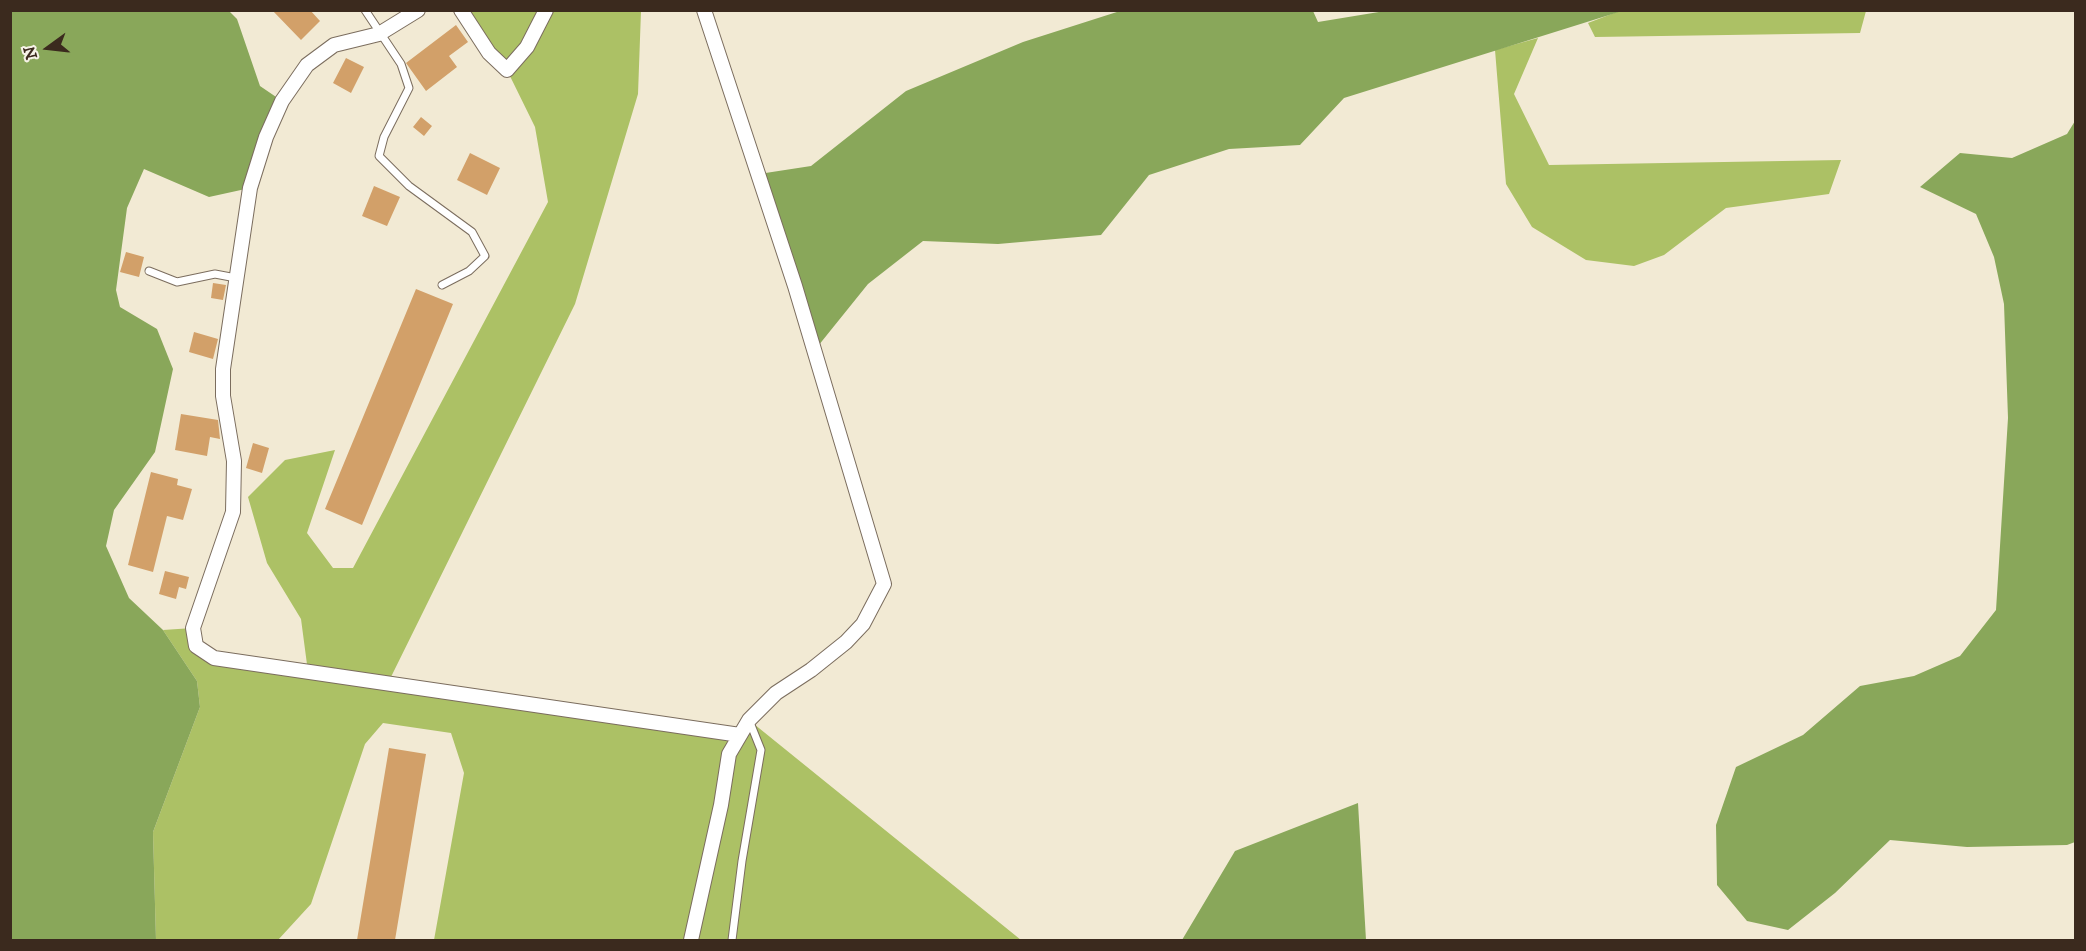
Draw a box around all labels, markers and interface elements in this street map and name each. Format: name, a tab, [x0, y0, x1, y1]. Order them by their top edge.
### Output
north arrow	[18, 18, 78, 78]
text: N	[19, 44, 42, 62]

